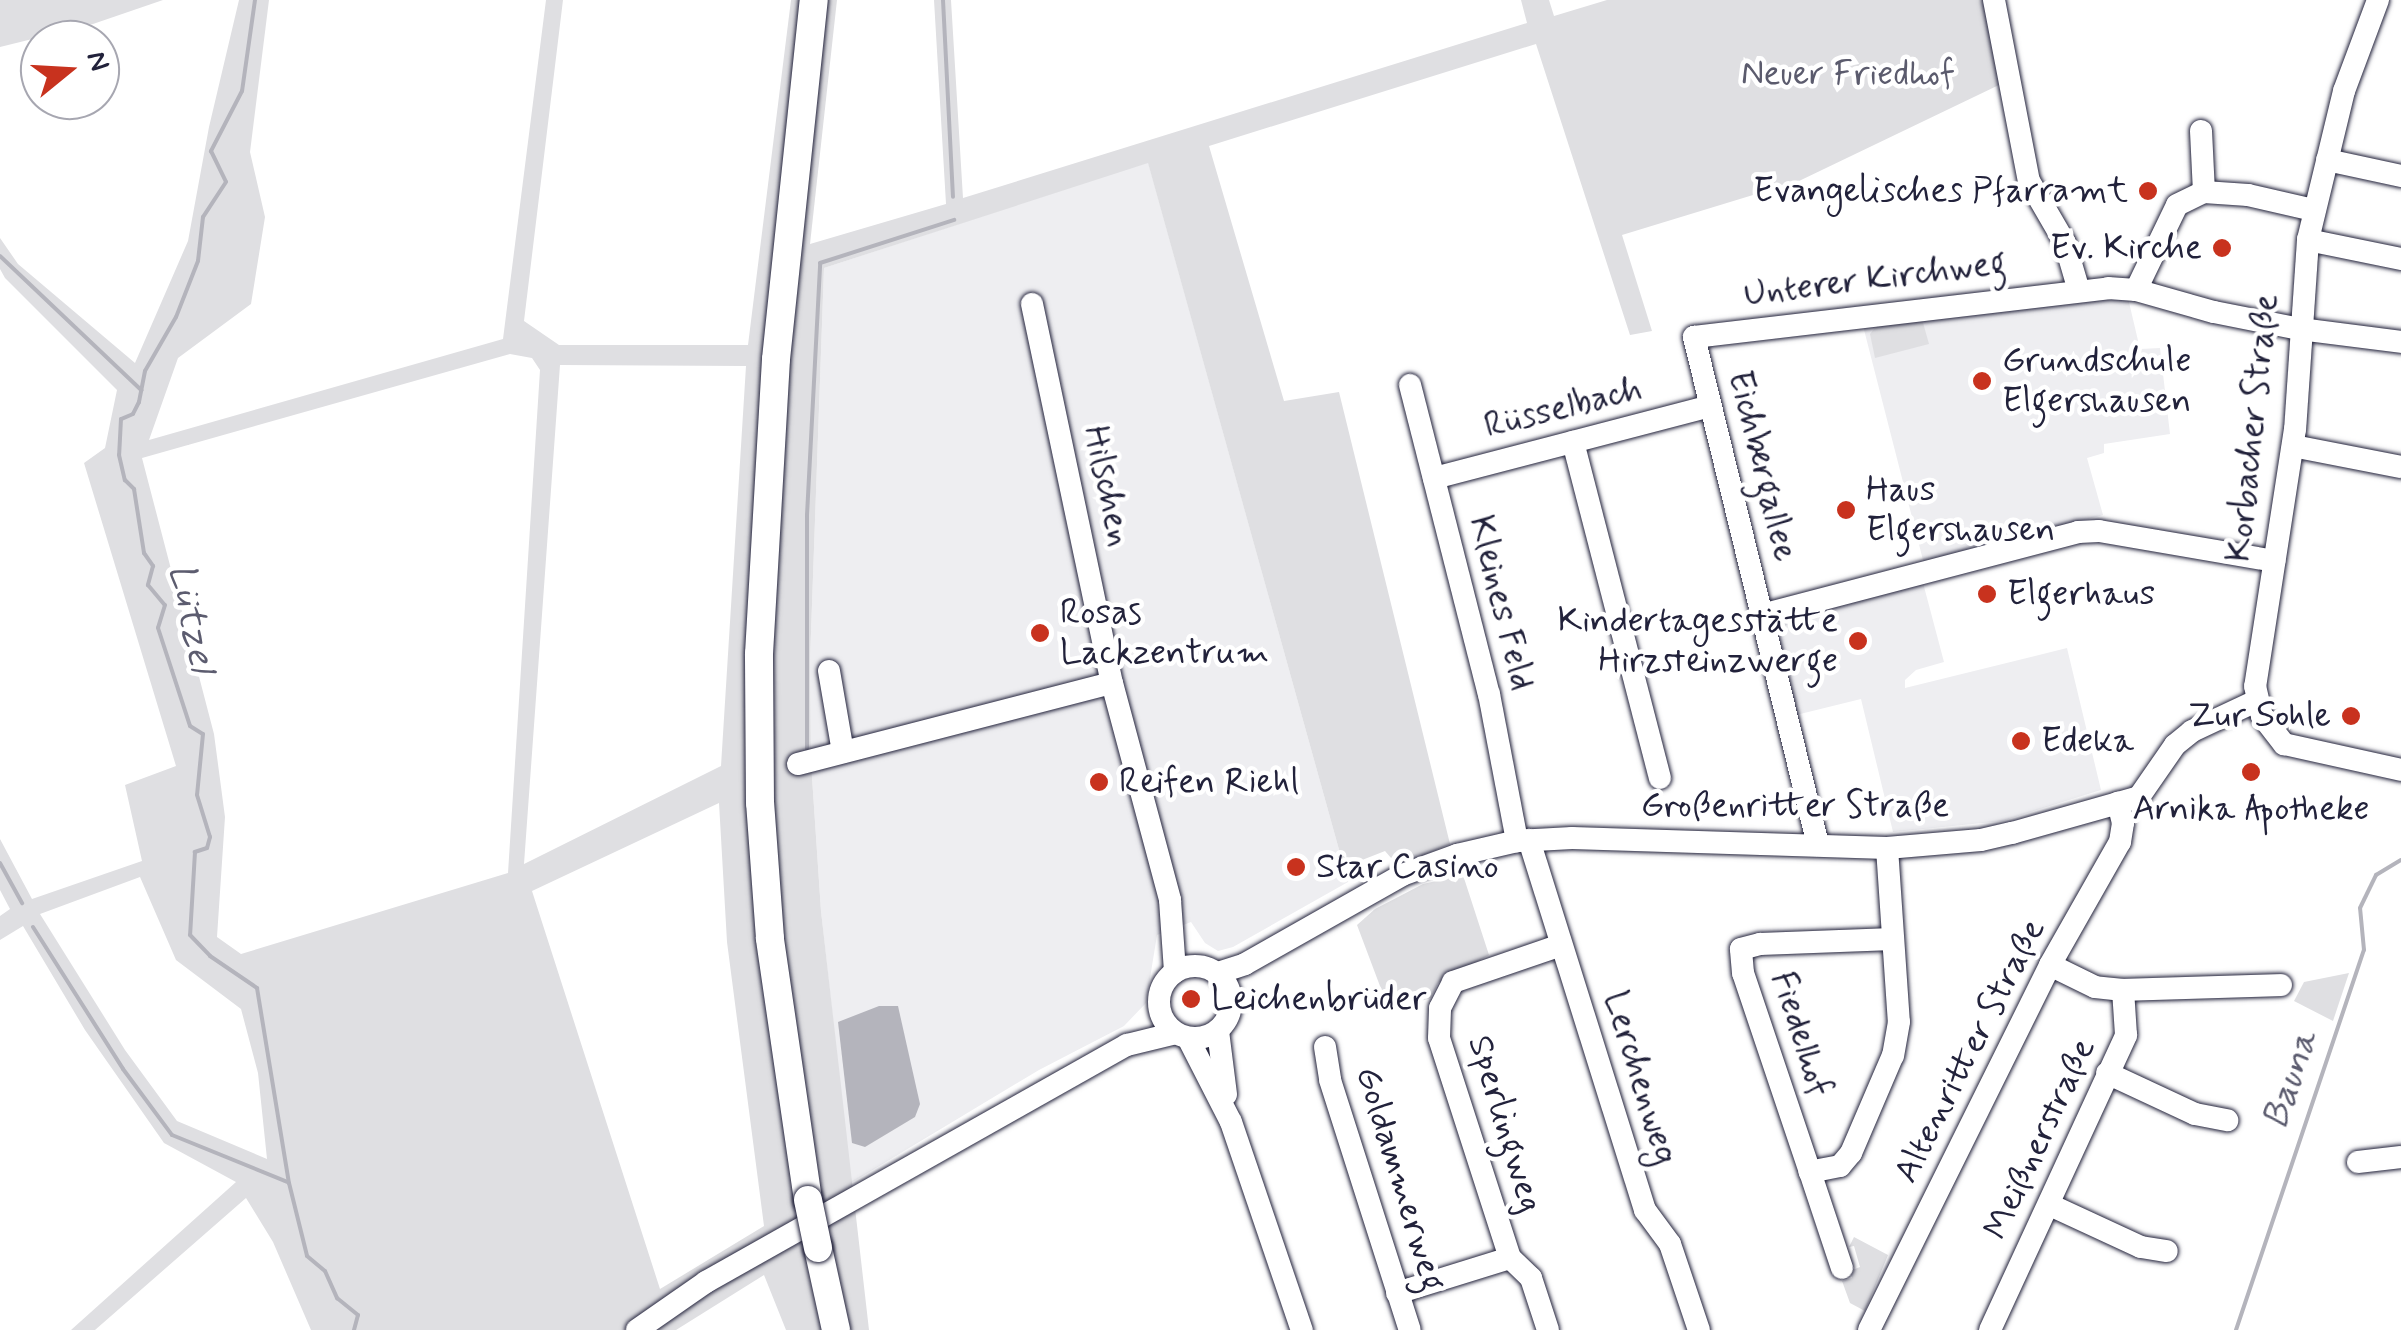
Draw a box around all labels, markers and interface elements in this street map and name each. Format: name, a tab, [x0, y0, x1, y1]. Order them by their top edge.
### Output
north arrow	[20, 20, 120, 120]
text: N	[77, 47, 118, 76]
park label: Neuer Friedhof	[1741, 53, 1955, 95]
place label: Evangelisches Pfarramt	[1758, 170, 2128, 212]
marker: Evangelisches Pfarramt	[2137, 180, 2159, 202]
place label: Ev. Kirche	[2050, 227, 2202, 269]
marker: Ev. Kirche	[2211, 237, 2233, 259]
street label: Unterer Kirchweg	[1742, 242, 2008, 316]
street label: Korbacher Straße	[2218, 292, 2288, 564]
place label: Grundschule Elgershausen	[2002, 340, 2192, 422]
street label: Eichbergallee	[1718, 366, 1806, 566]
street label: Rüsselbach	[1480, 368, 1646, 448]
marker: Grundschule Elgershausen	[1971, 370, 1993, 392]
street label: Hilschen	[1074, 422, 1140, 550]
place label: Haus Elgershausen	[1866, 469, 2055, 551]
marker: Haus Elgershausen	[1835, 499, 1857, 521]
street label: Kleines Feld	[1459, 511, 1543, 695]
water label: Lützel	[157, 560, 225, 676]
place label: Elgerhaus	[2007, 573, 2155, 615]
marker: Elgerhaus	[1976, 583, 1998, 605]
place label: Rosas Lackzentrum	[1060, 592, 1269, 674]
place label: Kindertagesstätte Hirzsteinzwerge	[1558, 600, 1838, 682]
marker: Rosas Lackzentrum	[1029, 622, 1051, 644]
marker: Kindertagesstätte Hirzsteinzwerge	[1847, 630, 1869, 652]
place label: Zur Sohle	[2188, 695, 2331, 737]
marker: Zur Sohle	[2340, 705, 2362, 727]
place label: Edeka	[2041, 720, 2134, 762]
marker: Edeka	[2010, 730, 2032, 752]
place label: Reifen Riehl	[1119, 761, 1294, 803]
marker: Arnika Apotheke	[2240, 761, 2262, 783]
marker: Reifen Riehl	[1088, 771, 1110, 793]
street label: Großenritter Straße	[1641, 785, 1949, 827]
place label: Arnika Apotheke	[2132, 788, 2370, 830]
place label: Star Casino	[1316, 846, 1498, 888]
marker: Star Casino	[1285, 856, 1307, 878]
street label: Altenritter Straße	[1885, 912, 2055, 1190]
street label: Fiedelhof	[1761, 966, 1841, 1102]
place label: Leichenbrüder	[1211, 978, 1426, 1020]
street label: Lerchenweg	[1594, 986, 1686, 1170]
marker: Leichenbrüder	[1180, 988, 1202, 1010]
water label: Bauna	[2253, 1025, 2329, 1135]
street label: Sperlingweg	[1458, 1030, 1552, 1218]
street label: Meißnerstraße	[1975, 1032, 2105, 1246]
street label: Goldammerweg	[1346, 1061, 1454, 1297]

